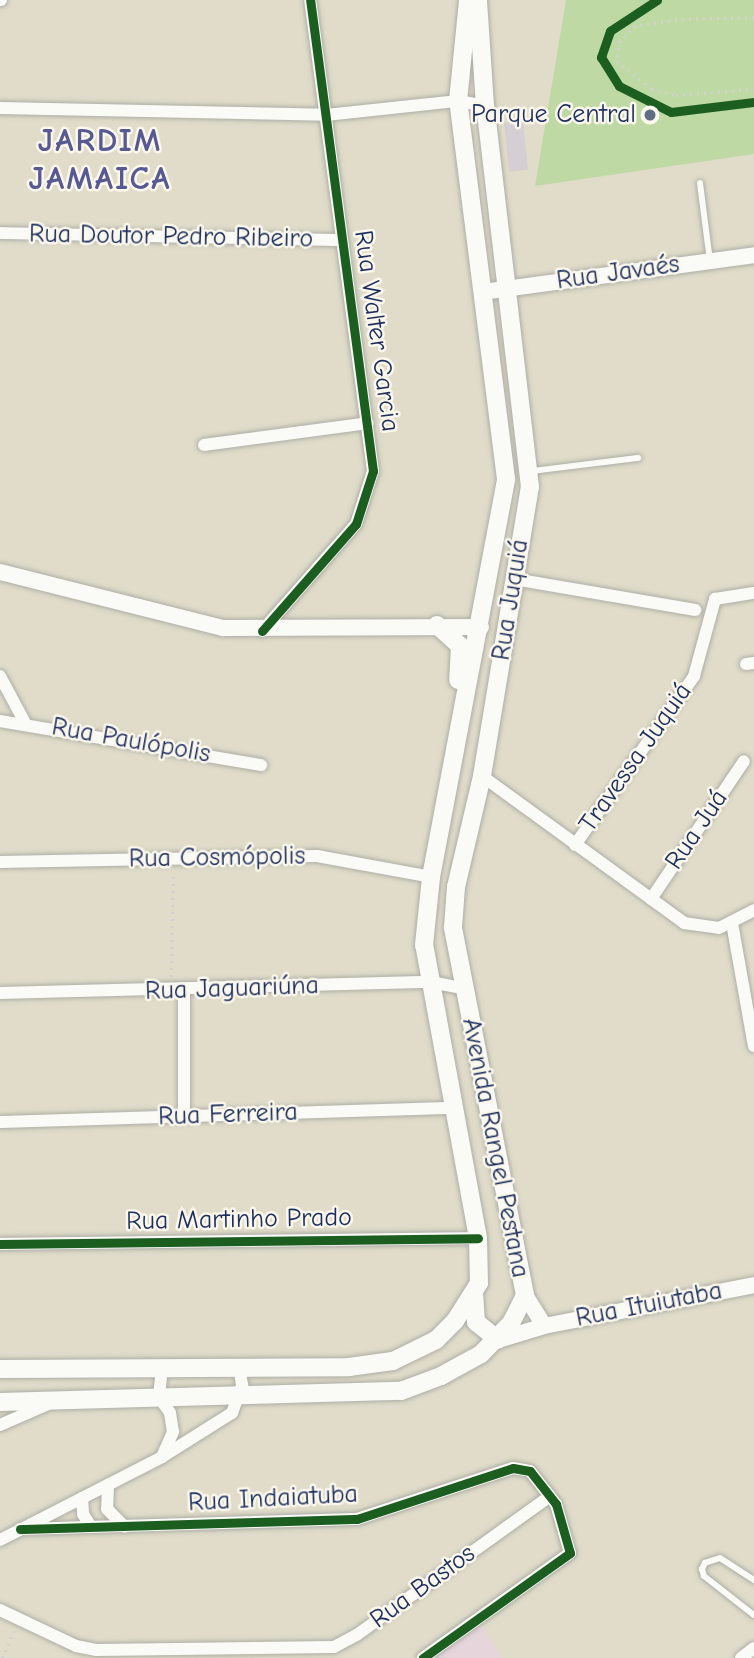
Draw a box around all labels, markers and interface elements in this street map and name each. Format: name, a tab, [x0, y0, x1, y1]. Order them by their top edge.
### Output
place label: Parque Central	[471, 99, 636, 131]
marker: Parque Central	[642, 107, 658, 123]
district label: JARDIM JAMAICA	[29, 121, 171, 199]
street label: Rua Doutor Pedro Ribeiro	[29, 219, 313, 255]
street label: Rua Walter Garcia	[346, 228, 406, 434]
street label: Rua Javaés	[555, 249, 681, 297]
street label: Rua Juquiá	[486, 537, 536, 663]
street label: Travessa Juquiá	[573, 677, 699, 839]
street label: Rua Paulópolis	[49, 712, 213, 770]
street label: Rua Juá	[659, 784, 735, 876]
street label: Rua Cosmópolis	[129, 841, 305, 875]
street label: Rua Jaguariúna	[145, 970, 319, 1008]
street label: Avenida Rangel Pestana	[454, 1015, 536, 1281]
street label: Rua Ferreira	[158, 1097, 298, 1133]
street label: Rua Martinho Prado	[126, 1202, 352, 1238]
street label: Rua Ituiutaba	[573, 1276, 725, 1334]
street label: Rua Indaiatuba	[187, 1479, 359, 1519]
street label: Rua Bastos	[364, 1538, 482, 1636]

